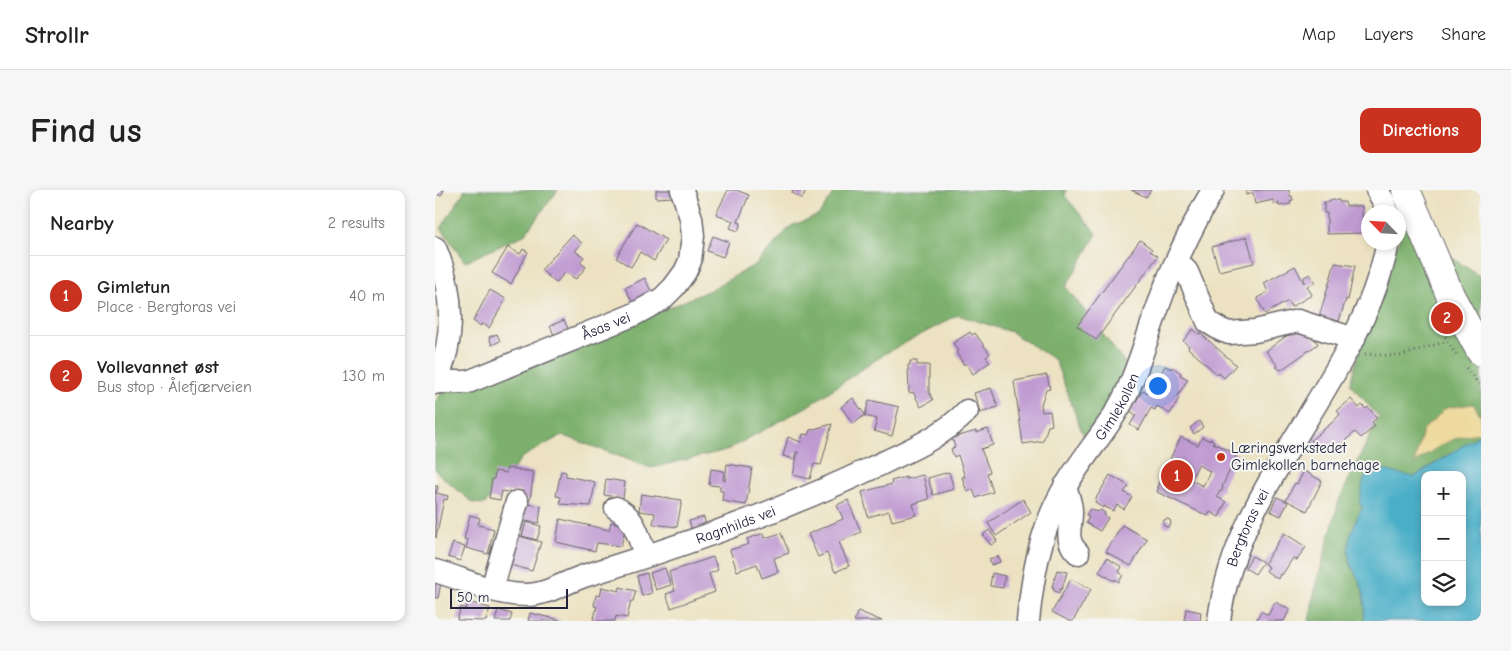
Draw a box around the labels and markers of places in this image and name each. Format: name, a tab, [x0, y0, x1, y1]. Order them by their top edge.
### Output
pin: 2	[1431, 299, 1463, 337]
place label: Læringsverkstedet Gimlekollen barnehage	[1231, 439, 1380, 474]
marker: Læringsverkstedet Gimlekollen barnehage	[1215, 451, 1227, 463]
pin: 1	[1161, 457, 1193, 495]

